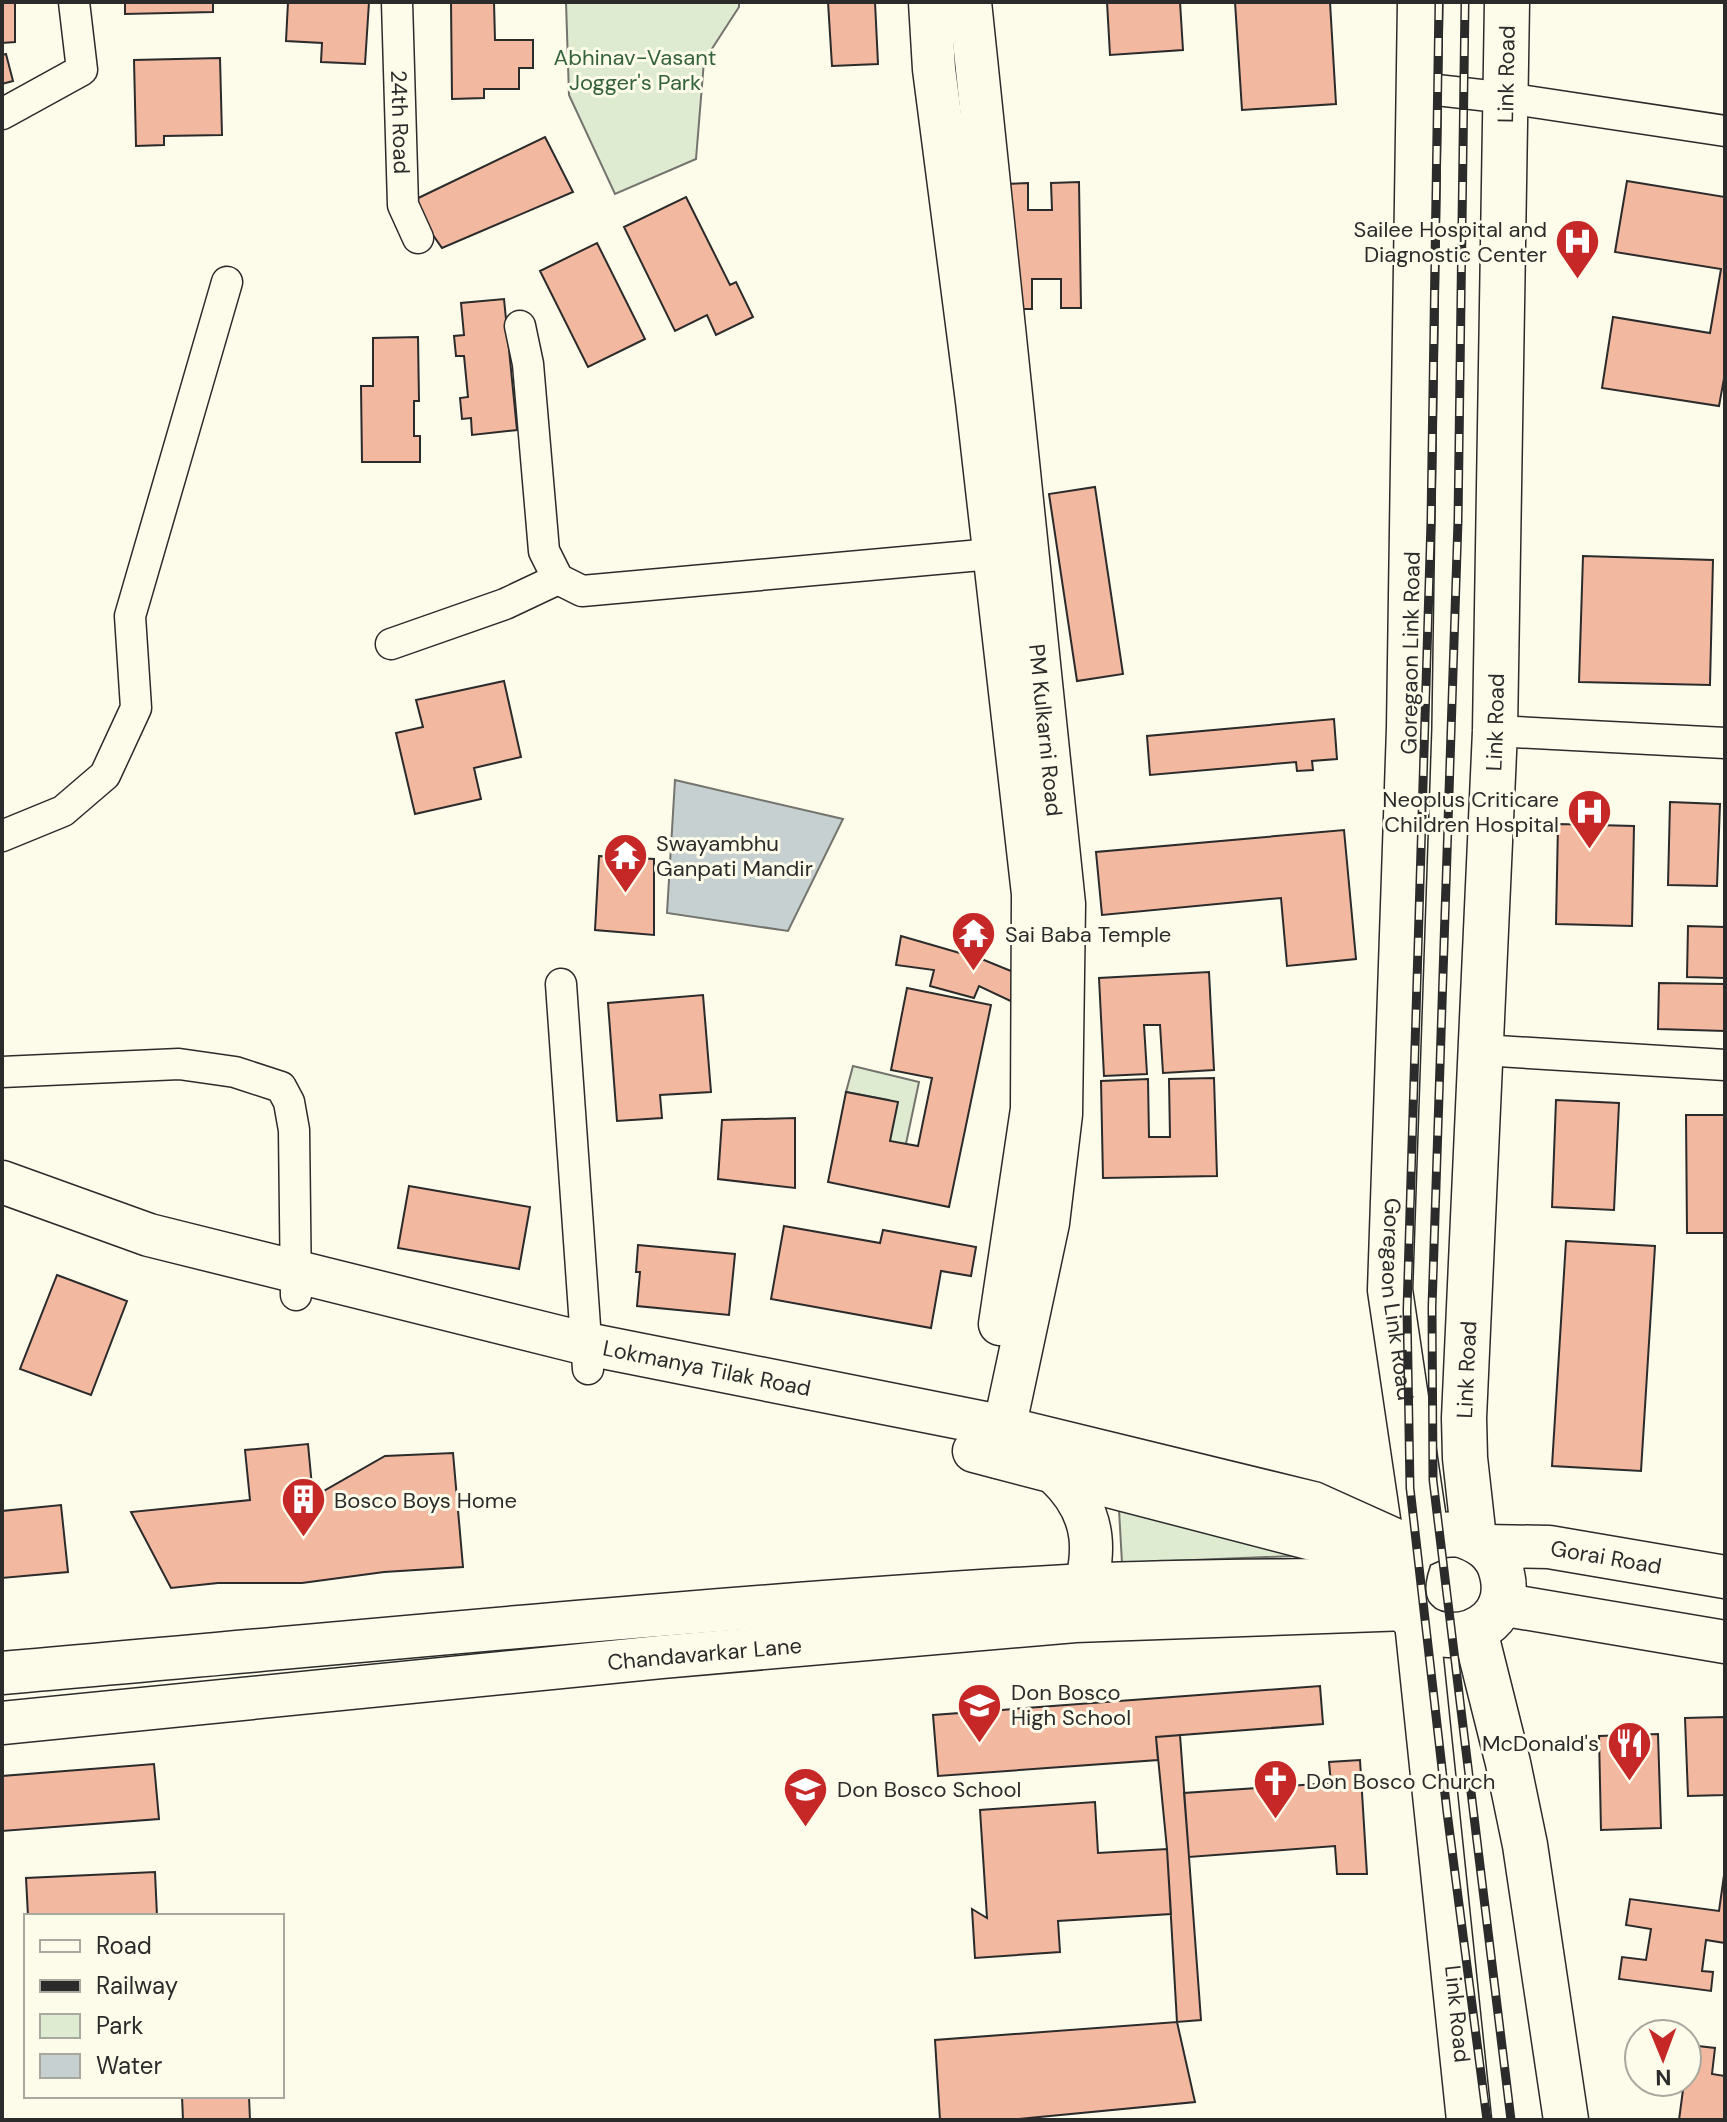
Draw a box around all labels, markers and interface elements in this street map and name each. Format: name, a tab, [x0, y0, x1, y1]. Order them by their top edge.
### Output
street label: Link Road	[1491, 25, 1522, 123]
park label: Abhinav-Vasant Jogger's Park	[554, 43, 716, 97]
street label: 24th Road	[384, 70, 416, 174]
place label: Sailee Hospital and Diagnostic Center	[1353, 215, 1547, 269]
hospital icon: Sailee Hospital and Diagnostic Center	[1554, 218, 1602, 281]
street label: Goregaon Link Road	[1394, 551, 1427, 755]
street label: PM Kulkarni Road	[1022, 642, 1069, 818]
street label: Link Road	[1479, 673, 1511, 772]
place label: Neoplus Criticare Children Hospital	[1382, 785, 1559, 839]
hospital icon: Neoplus Criticare Children Hospital	[1566, 788, 1614, 851]
place label: Swayambhu Ganpati Mandir	[656, 829, 813, 883]
temple icon: Swayambhu Ganpati Mandir	[601, 832, 649, 895]
temple icon: Sai Baba Temple	[950, 910, 998, 973]
place label: Sai Baba Temple	[1005, 920, 1171, 949]
street label: Goregaon Link Road	[1374, 1197, 1420, 1402]
street label: Link Road	[1450, 1320, 1483, 1419]
street label: Lokmanya Tilak Road	[601, 1334, 813, 1403]
building icon: Bosco Boys Home	[279, 1476, 327, 1539]
place label: Bosco Boys Home	[334, 1486, 517, 1515]
street label: Gorai Road	[1548, 1534, 1664, 1581]
street label: Chandavarkar Lane	[606, 1631, 803, 1677]
place label: Don Bosco High School	[1011, 1678, 1131, 1732]
school or university icon: Don Bosco High School	[956, 1681, 1004, 1744]
restaurant icon: McDonald's	[1606, 1719, 1654, 1782]
place label: McDonald's	[1482, 1729, 1599, 1758]
church icon: Don Bosco Church	[1251, 1757, 1299, 1820]
school or university icon: Don Bosco School	[782, 1765, 830, 1828]
place label: Don Bosco Church	[1306, 1767, 1496, 1796]
place label: Don Bosco School	[837, 1775, 1022, 1804]
legend	[24, 1914, 284, 2098]
text: Road	[96, 1930, 152, 1961]
street label: Link Road	[1438, 1964, 1477, 2064]
text: Railway	[96, 1970, 178, 2001]
text: Park	[96, 2010, 143, 2041]
north arrow	[1623, 2018, 1703, 2098]
text: Water	[96, 2050, 162, 2081]
text: N	[1655, 2063, 1672, 2092]

